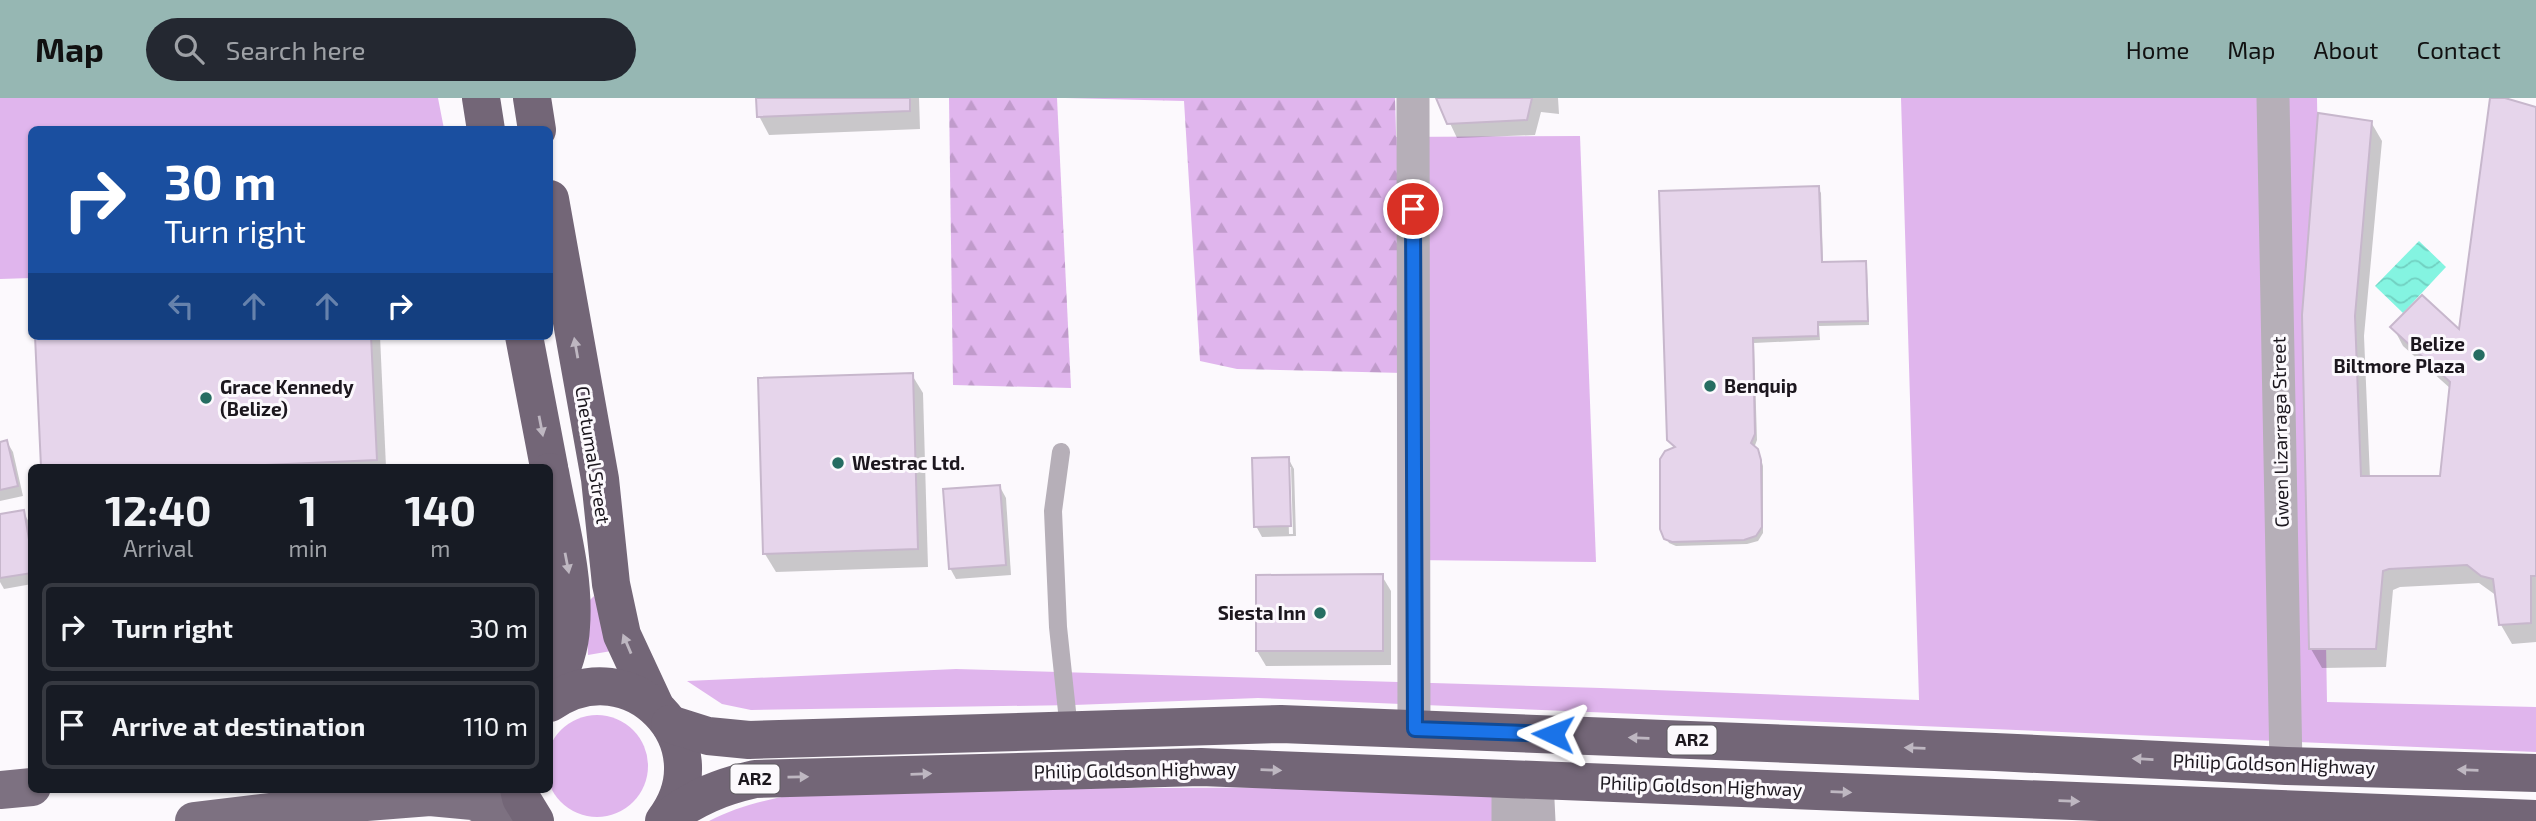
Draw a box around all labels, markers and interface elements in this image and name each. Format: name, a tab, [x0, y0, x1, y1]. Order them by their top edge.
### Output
search box	[146, 18, 636, 81]
text: Map	[35, 29, 104, 69]
icon: search	[170, 30, 208, 68]
text: Search here	[226, 34, 365, 65]
text: Home	[2126, 35, 2189, 64]
text: Map	[2227, 35, 2275, 64]
text: About	[2313, 35, 2379, 64]
text: Contact	[2417, 35, 2501, 64]
text: 30 m	[164, 151, 276, 210]
icon: right	[49, 154, 140, 245]
pin	[1383, 179, 1443, 239]
icon: arrive	[1394, 190, 1432, 228]
text: Turn right	[164, 211, 306, 249]
icon: left	[162, 287, 200, 325]
icon: ahead	[235, 287, 273, 325]
icon: ahead	[308, 287, 346, 325]
icon: right	[381, 287, 419, 325]
place label: Belize Biltmore Plaza	[2333, 332, 2465, 377]
street label: Gwen Lizarraga Street	[2266, 336, 2293, 528]
one-way arrow	[570, 337, 581, 359]
marker: Belize Biltmore Plaza	[2471, 347, 2487, 363]
place label: Benquip	[1724, 374, 1798, 397]
place label: Grace Kennedy (Belize)	[220, 375, 354, 420]
marker: Benquip	[1702, 378, 1718, 394]
street label: Chetumal Street	[571, 384, 616, 526]
marker: Grace Kennedy (Belize)	[198, 390, 214, 406]
one-way arrow	[535, 415, 546, 437]
place label: Westrac Ltd.	[852, 451, 965, 474]
marker: Westrac Ltd.	[830, 455, 846, 471]
text: 12:40	[105, 484, 212, 534]
text: 1	[299, 484, 317, 534]
text: 140	[405, 484, 476, 534]
text: Arrival	[123, 534, 193, 562]
text: min	[288, 534, 328, 562]
text: m	[430, 534, 450, 562]
one-way arrow	[562, 552, 573, 574]
place label: Siesta Inn	[1218, 601, 1306, 624]
marker: Siesta Inn	[1312, 605, 1328, 621]
icon: right	[53, 608, 91, 646]
text: Turn right	[112, 612, 233, 643]
text: 30 m	[469, 612, 528, 643]
one-way arrow	[621, 634, 632, 655]
position arrow	[1516, 697, 1590, 771]
icon: arrive	[53, 706, 91, 744]
text: Arrive at destination	[112, 710, 365, 741]
text: 110 m	[463, 710, 528, 741]
road number: AR2	[1668, 726, 1716, 754]
one-way arrow	[1628, 732, 1650, 743]
one-way arrow	[1904, 743, 1926, 754]
street label: Philip Goldson Highway	[2172, 748, 2376, 779]
one-way arrow	[2131, 753, 2153, 764]
street label: Philip Goldson Highway	[1033, 756, 1237, 783]
road number: AR2	[730, 764, 780, 794]
one-way arrow	[1260, 764, 1282, 775]
one-way arrow	[2457, 765, 2479, 776]
one-way arrow	[911, 768, 933, 780]
street label: Philip Goldson Highway	[1599, 770, 1803, 801]
one-way arrow	[787, 772, 809, 783]
one-way arrow	[1830, 786, 1852, 797]
one-way arrow	[2058, 795, 2080, 806]

